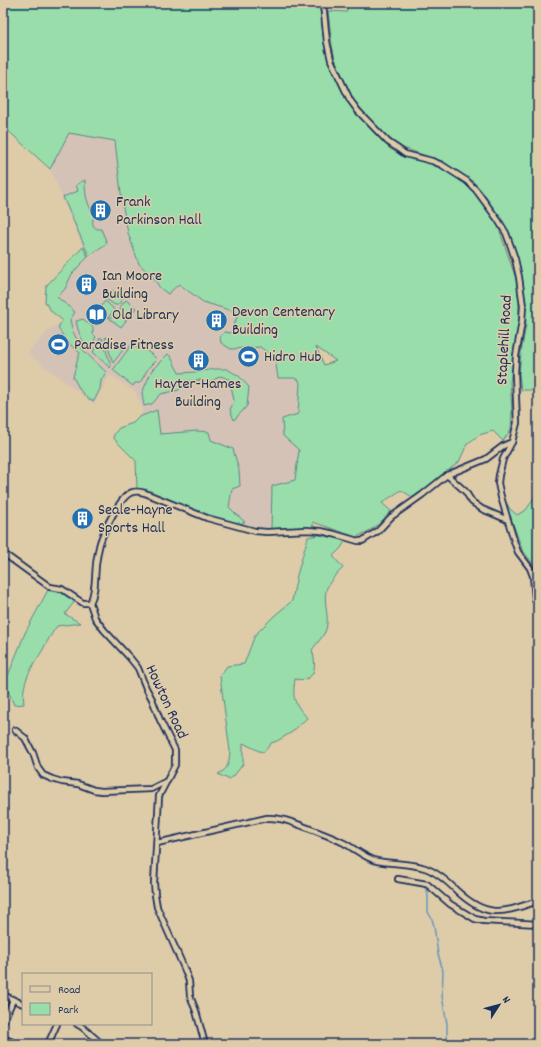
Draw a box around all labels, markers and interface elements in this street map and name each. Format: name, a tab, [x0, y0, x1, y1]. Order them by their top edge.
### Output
place label: Frank Parkinson Hall	[116, 191, 202, 232]
building icon: Frank Parkinson Hall	[88, 198, 114, 224]
place label: Ian Moore Building	[102, 265, 162, 306]
building icon: Ian Moore Building	[74, 272, 100, 298]
street label: Staplehill Road	[491, 294, 519, 386]
place label: Devon Centenary Building	[232, 301, 335, 342]
library icon: Old Library	[83, 302, 109, 328]
place label: Old Library	[112, 304, 179, 327]
building icon: Devon Centenary Building	[204, 308, 230, 334]
sports icon: Paradise Fitness	[46, 332, 72, 358]
place label: Paradise Fitness	[74, 334, 174, 357]
sports icon: Hidro Hub	[236, 344, 262, 370]
place label: Hidro Hub	[264, 346, 321, 369]
building icon: Hayter-Hames Building	[185, 347, 211, 373]
place label: Hayter-Hames Building	[155, 373, 242, 414]
place label: Seale-Hayne Sports Hall	[98, 499, 173, 540]
building icon: Seale-Hayne Sports Hall	[70, 506, 96, 532]
street label: Howton Road	[139, 661, 193, 743]
legend	[22, 973, 152, 1025]
text: Road	[58, 982, 80, 999]
north arrow	[479, 985, 519, 1025]
text: N	[497, 993, 514, 1008]
text: Park	[58, 1002, 79, 1019]

